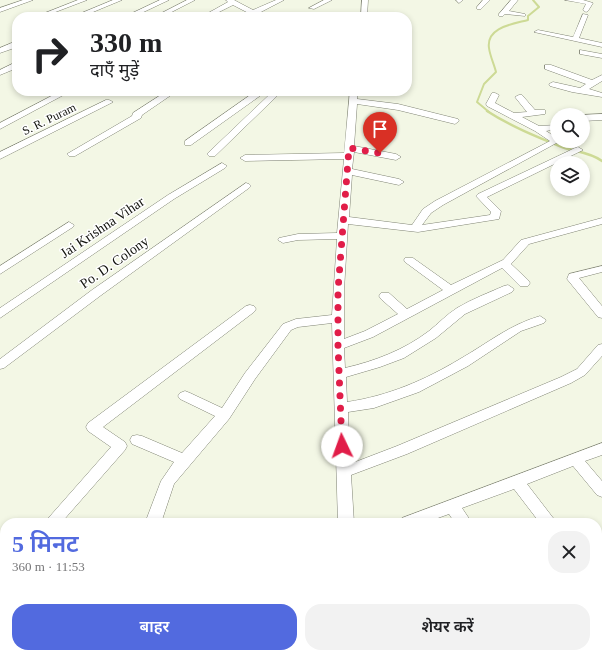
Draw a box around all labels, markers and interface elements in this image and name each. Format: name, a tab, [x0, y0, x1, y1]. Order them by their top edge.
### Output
text: 330 m	[90, 27, 162, 58]
icon: right	[24, 28, 76, 80]
text: दाएँ मुड़ें	[90, 60, 139, 80]
street label: S. R. Puram	[20, 100, 79, 138]
map controls	[550, 108, 590, 196]
button: search	[550, 108, 590, 148]
pin	[363, 112, 397, 153]
icon: arrive	[369, 118, 391, 140]
button: layers	[550, 156, 590, 196]
street label: Jai Krishna Vihar	[58, 194, 147, 261]
street label: Po. D. Colony	[77, 233, 151, 292]
position arrow	[321, 425, 363, 467]
text: 5 मिनट	[12, 531, 79, 557]
button: close	[548, 531, 590, 573]
text: 360 m · 11:53	[12, 559, 85, 574]
button: बाहर	[12, 604, 297, 650]
button: शेयर करें	[305, 604, 590, 650]

